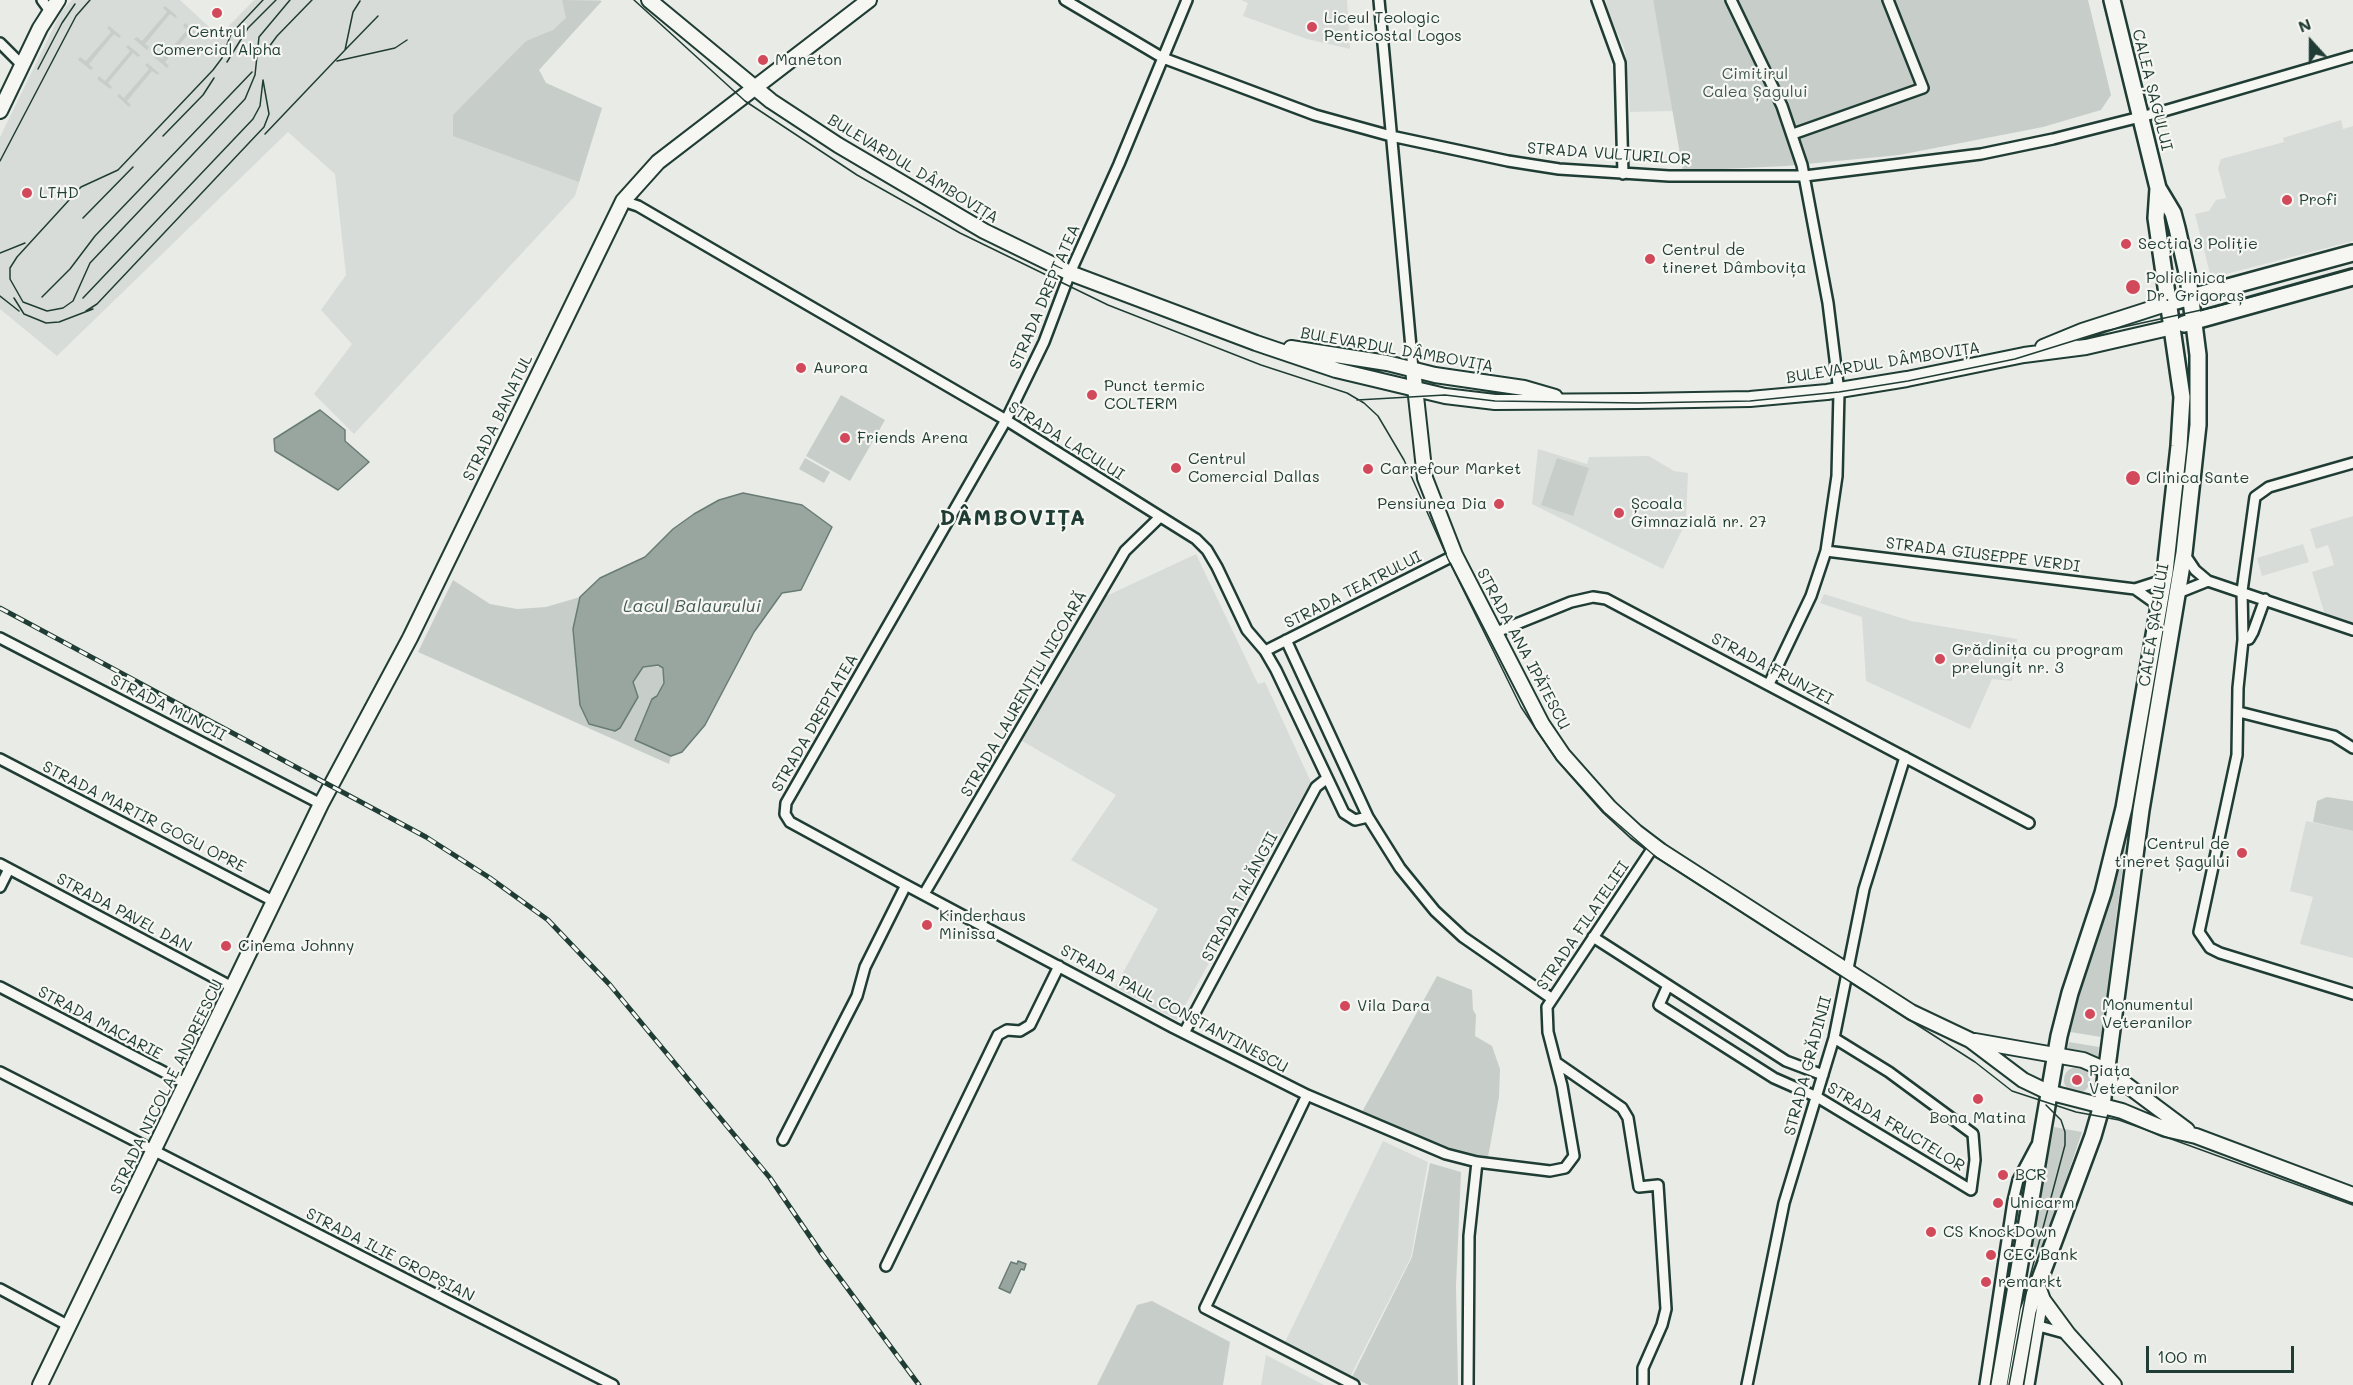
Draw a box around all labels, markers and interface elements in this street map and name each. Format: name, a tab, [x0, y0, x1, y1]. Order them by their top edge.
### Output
marker: Centrul Comercial Alpha	[210, 6, 224, 20]
place label: Liceul Teologic Penticostal Logos	[1324, 8, 1462, 46]
north arrow	[2281, 12, 2341, 72]
text: N	[2295, 13, 2314, 37]
marker: Liceul Teologic Penticostal Logos	[1305, 20, 1319, 34]
place label: Centrul Comercial Alpha	[153, 22, 281, 60]
street label: CALEA ȘAGULUI	[2128, 27, 2176, 153]
place label: Maneton	[775, 50, 842, 70]
marker: Maneton	[756, 53, 770, 67]
park label: Cimitirul Calea Șagului	[1702, 64, 1808, 102]
street label: BULEVARDUL DÂMBOVIȚA	[824, 110, 1002, 228]
street label: STRADA VULTURILOR	[1527, 139, 1691, 169]
place label: LTHD	[39, 183, 79, 203]
marker: LTHD	[20, 186, 34, 200]
place label: Profi	[2299, 190, 2337, 210]
marker: Profi	[2280, 193, 2294, 207]
street label: STRADA DREPTATEA	[1006, 222, 1084, 372]
place label: Secția 3 Poliție	[2138, 234, 2258, 254]
marker: Secția 3 Poliție	[2119, 237, 2133, 251]
place label: Centrul de tineret Dâmbovița	[1662, 240, 1807, 278]
marker: Centrul de tineret Dâmbovița	[1643, 252, 1657, 266]
place label: Policlinica Dr. Grigoraș	[2146, 268, 2244, 306]
marker: Policlinica Dr. Grigoraș	[2124, 278, 2142, 296]
street label: BULEVARDUL DÂMBOVIȚA	[1299, 324, 1495, 376]
street label: BULEVARDUL DÂMBOVIȚA	[1785, 338, 1981, 388]
street label: STRADA BANATUL	[459, 352, 537, 484]
place label: Aurora	[813, 358, 868, 378]
marker: Aurora	[794, 361, 808, 375]
place label: Punct termic COLTERM	[1104, 376, 1205, 414]
marker: Punct termic COLTERM	[1085, 388, 1099, 402]
street label: STRADA LACULUI	[1004, 398, 1128, 484]
place label: Friends Arena	[857, 428, 969, 448]
marker: Friends Arena	[838, 431, 852, 445]
place label: Centrul Comercial Dallas	[1188, 449, 1320, 487]
place label: Carrefour Market	[1380, 459, 1521, 479]
marker: Centrul Comercial Dallas	[1169, 461, 1183, 475]
marker: Carrefour Market	[1361, 462, 1375, 476]
place label: Clinica Sante	[2146, 468, 2249, 488]
marker: Clinica Sante	[2124, 469, 2142, 487]
place label: Pensiunea Dia	[1377, 494, 1487, 514]
place label: Școala Gimnazială nr. 27	[1631, 494, 1767, 532]
marker: Pensiunea Dia	[1492, 497, 1506, 511]
district label: DÂMBOVIȚA	[939, 505, 1087, 531]
marker: Școala Gimnazială nr. 27	[1612, 506, 1626, 520]
street label: STRADA GIUSEPPE VERDI	[1885, 534, 2081, 576]
street label: STRADA TEATRULUI	[1281, 547, 1425, 633]
street label: CALEA ȘAGULUI	[2135, 562, 2173, 688]
street label: STRADA ANA IPĂTESCU	[1472, 565, 1574, 733]
street label: STRADA LAURENȚIU NICOARĂ	[957, 588, 1091, 800]
water label: Lacul Balaurului	[623, 595, 761, 617]
street label: STRADA FRUNZEI	[1708, 629, 1836, 709]
place label: Grădinița cu program prelungit nr. 3	[1952, 640, 2123, 678]
street label: STRADA DREPTATEA	[768, 651, 862, 795]
marker: Grădinița cu program prelungit nr. 3	[1933, 652, 1947, 666]
street label: STRADA MUNCII	[107, 671, 229, 745]
street label: STRADA MARTIR GOGU OPRE	[39, 757, 249, 877]
street label: STRADA TALĂNGII	[1198, 829, 1282, 965]
place label: Centrul de tineret Șagului	[2115, 834, 2230, 872]
marker: Centrul de tineret Șagului	[2235, 846, 2249, 860]
street label: STRADA FILATELIEI	[1533, 858, 1633, 994]
street label: STRADA PAVEL DAN	[53, 869, 195, 957]
place label: Kinderhaus Minissa	[939, 906, 1026, 944]
marker: Kinderhaus Minissa	[920, 918, 934, 932]
place label: Cinema Johnny	[238, 936, 354, 956]
marker: Cinema Johnny	[219, 939, 233, 953]
street label: STRADA PAUL CONSTANTINESCU	[1057, 941, 1291, 1077]
street label: STRADA NICOLAE ANDREESCU	[106, 976, 228, 1198]
street label: STRADA MACARIE	[34, 982, 166, 1064]
street label: STRADA GRĂDINII	[1780, 994, 1836, 1138]
place label: Monumentul Veteranilor	[2102, 995, 2193, 1033]
place label: Vila Dara	[1357, 996, 1430, 1016]
marker: Vila Dara	[1338, 999, 1352, 1013]
marker: Monumentul Veteranilor	[2083, 1007, 2097, 1021]
place label: Piața Veteranilor	[2089, 1061, 2179, 1099]
marker: Piața Veteranilor	[2070, 1073, 2084, 1087]
street label: STRADA FRUCTELOR	[1824, 1078, 1968, 1176]
marker: Bona Matina	[1971, 1092, 1985, 1106]
place label: Bona Matina	[1930, 1108, 2026, 1128]
place label: BCR	[2015, 1165, 2047, 1185]
marker: BCR	[1996, 1168, 2010, 1182]
place label: Unicarm	[2010, 1193, 2075, 1213]
marker: Unicarm	[1991, 1196, 2005, 1210]
street label: STRADA ILIE GROPȘIAN	[303, 1204, 477, 1306]
place label: CS KnockDown	[1943, 1222, 2056, 1242]
marker: CS KnockDown	[1924, 1225, 1938, 1239]
place label: CEC Bank	[2003, 1245, 2077, 1265]
marker: CEC Bank	[1984, 1248, 1998, 1262]
place label: remarkt	[1998, 1272, 2062, 1292]
marker: remarkt	[1979, 1275, 1993, 1289]
scale bar	[2149, 1334, 2298, 1372]
text: 100 m	[2157, 1344, 2207, 1368]

